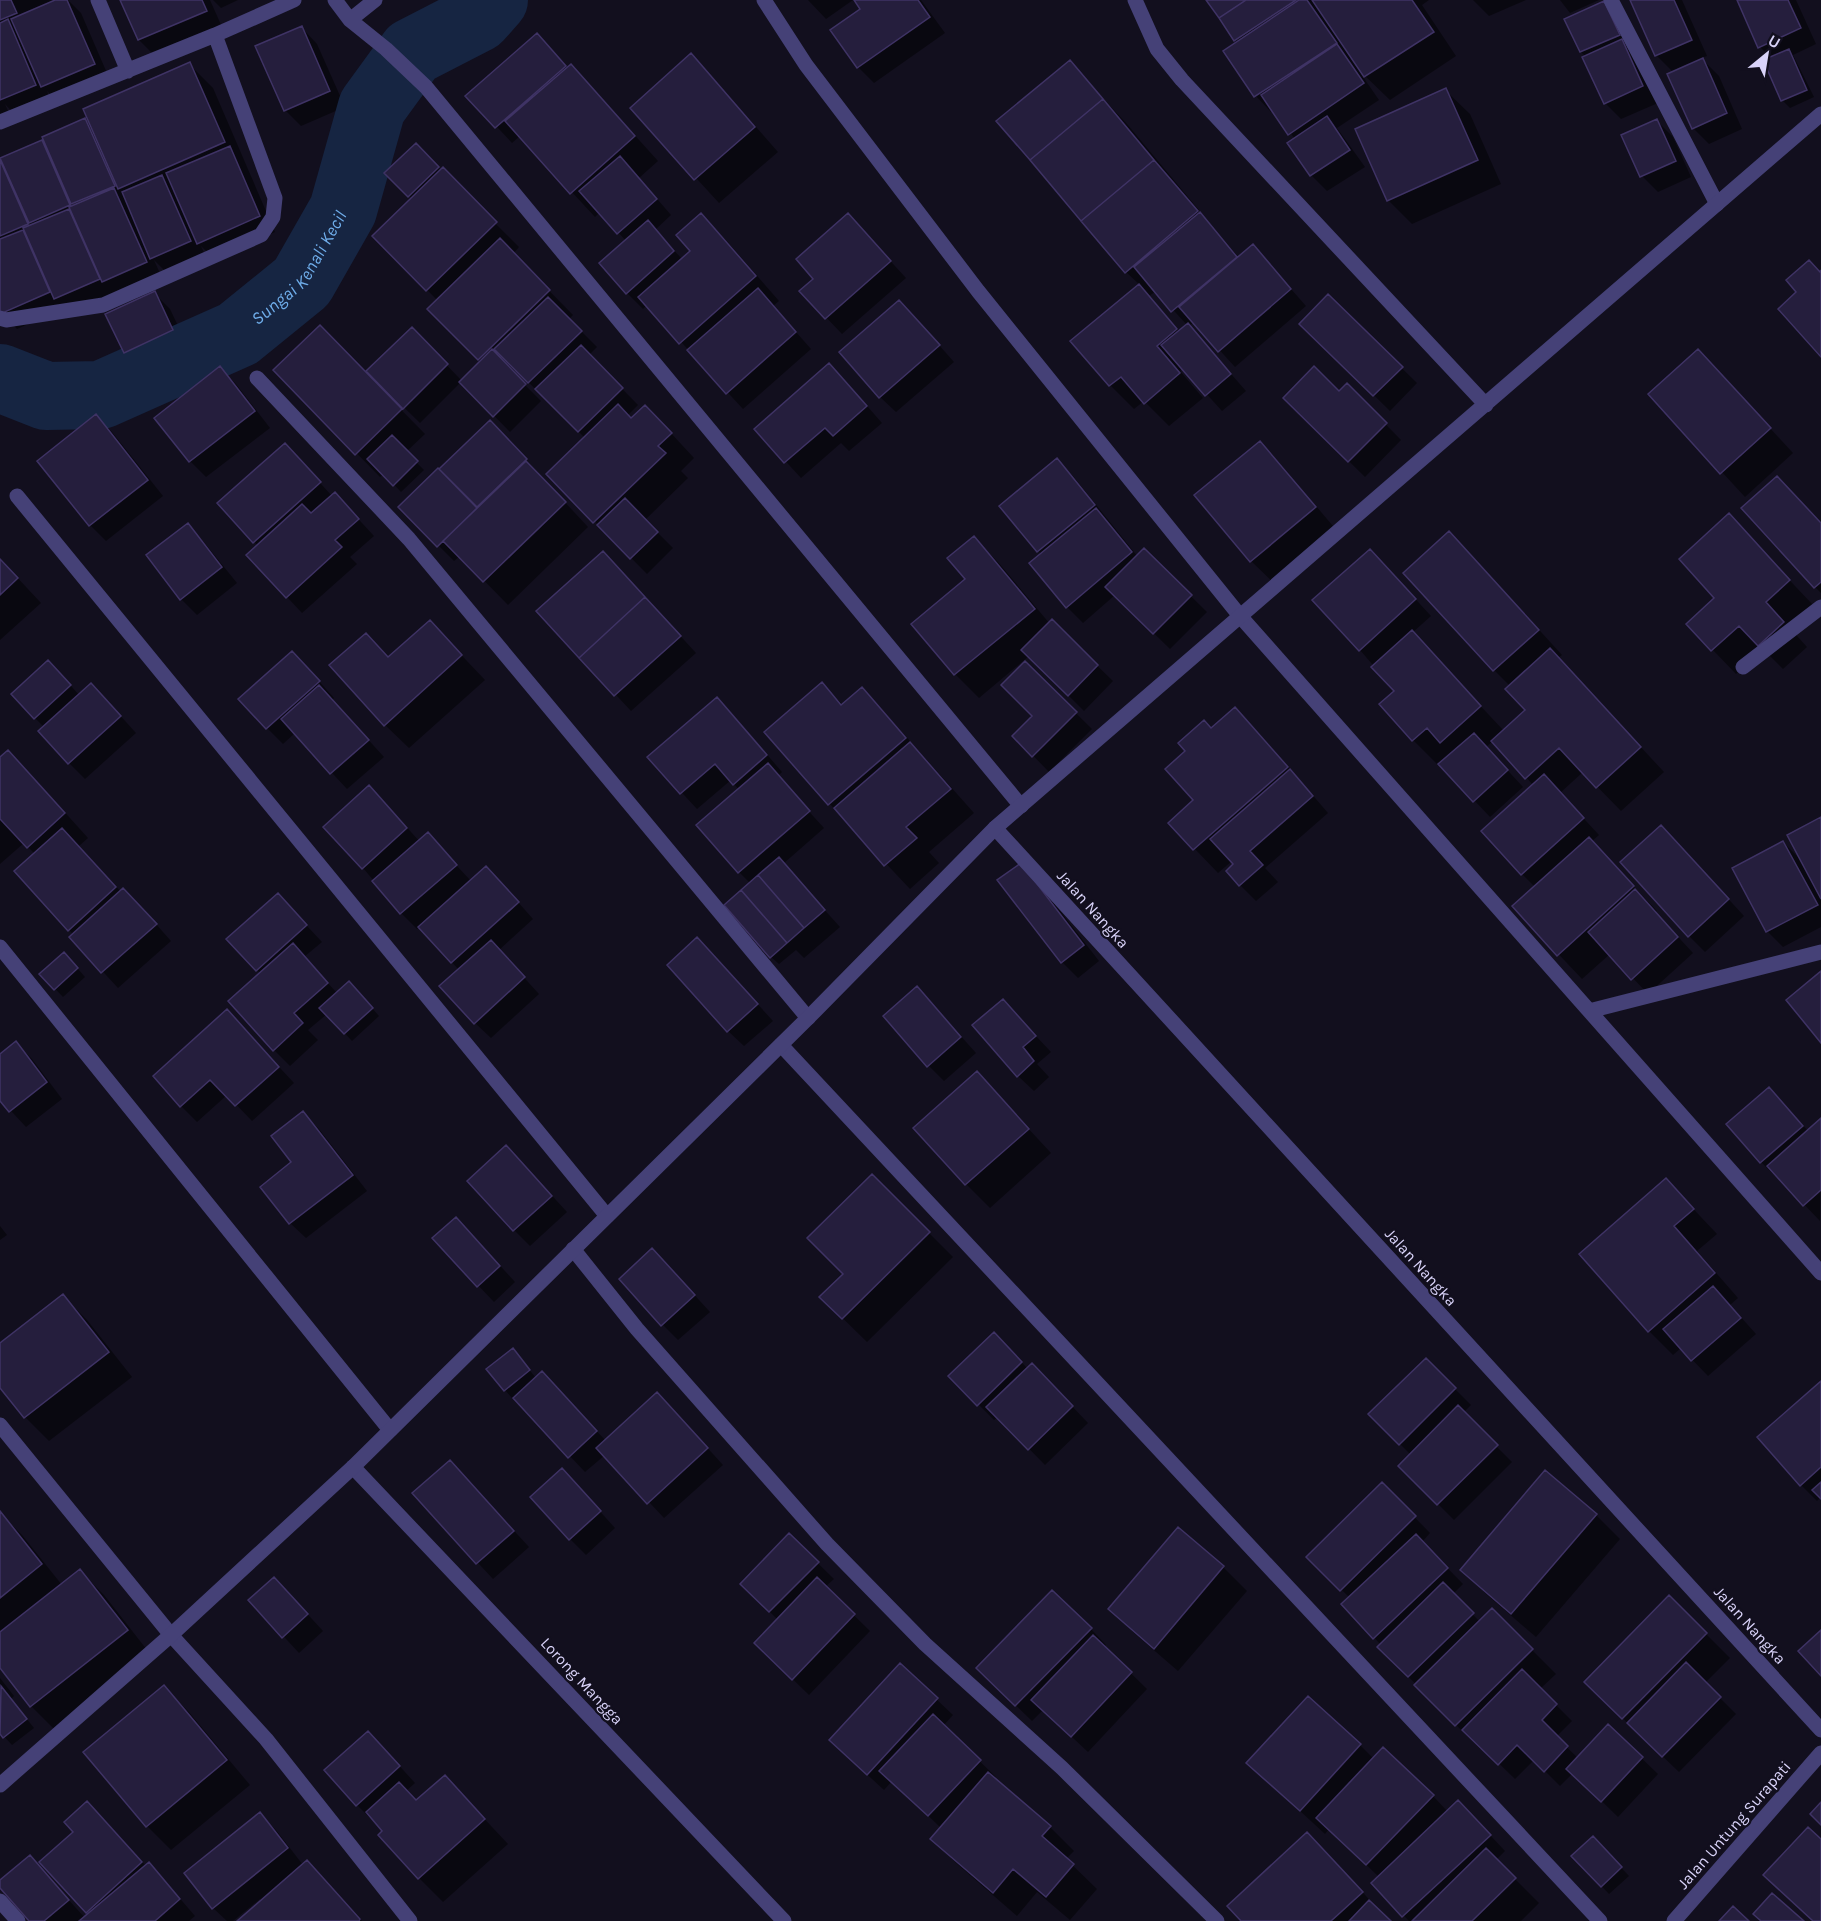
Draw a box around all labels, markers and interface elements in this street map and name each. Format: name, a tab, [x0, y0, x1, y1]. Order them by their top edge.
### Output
north arrow	[1737, 24, 1797, 84]
text: U	[1765, 30, 1784, 52]
water label: Sungai Kenali Kecil	[247, 206, 352, 330]
street label: Jalan Nangka	[1053, 866, 1133, 952]
street label: Jalan Nangka	[1381, 1224, 1461, 1310]
street label: Jalan Nangka	[1710, 1582, 1790, 1668]
street label: Lorong Mangga	[537, 1634, 627, 1728]
street label: Jalan Untung Surapati	[1673, 1757, 1795, 1893]

